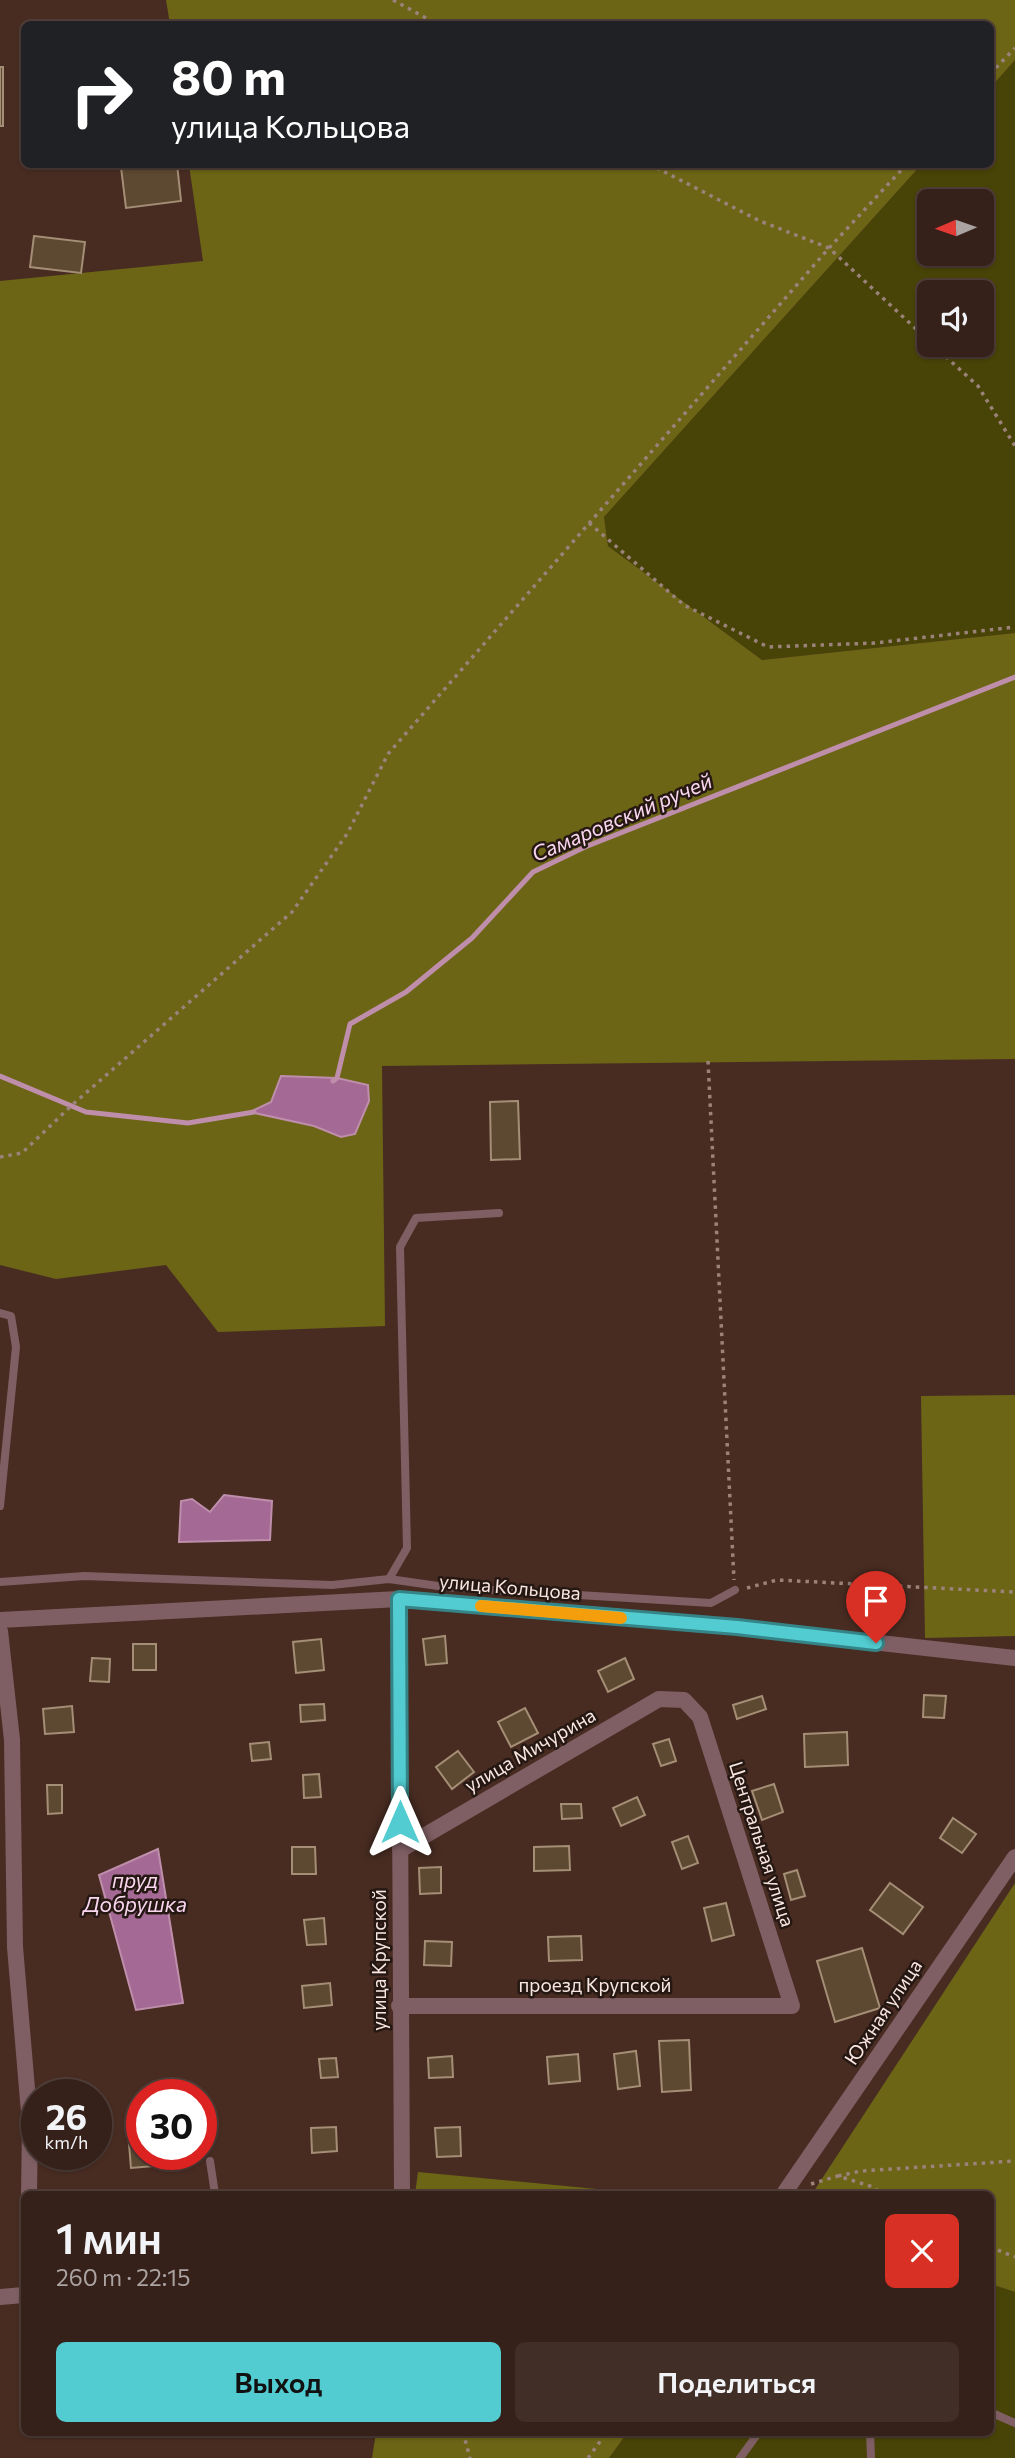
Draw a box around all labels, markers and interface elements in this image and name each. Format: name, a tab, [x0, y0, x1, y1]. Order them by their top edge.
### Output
text: 80 m	[171, 45, 286, 105]
icon: right	[56, 49, 147, 140]
text: улица Кольцова	[171, 105, 410, 145]
north arrow	[917, 189, 994, 266]
map controls	[917, 189, 994, 357]
button: sound	[917, 280, 994, 357]
water label: Самаровский ручей	[527, 767, 715, 866]
street label: улица Кольцова	[438, 1569, 582, 1604]
pin	[846, 1571, 906, 1643]
icon: arrive	[857, 1582, 895, 1620]
street label: улица Мичурина	[460, 1703, 599, 1796]
street label: Центральная улица	[725, 1758, 800, 1929]
position arrow	[363, 1785, 437, 1859]
water label: пруд Добрушка	[81, 1867, 187, 1916]
street label: улица Крупской	[367, 1889, 390, 2031]
street label: Южная улица	[839, 1955, 926, 2069]
street label: проезд Крупской	[519, 1973, 671, 1996]
speed limit sign: 30	[126, 2079, 217, 2170]
text: 26	[46, 2094, 87, 2137]
text: km/h	[45, 2131, 88, 2153]
text: 1 мин	[56, 2211, 162, 2263]
button: close	[885, 2214, 959, 2288]
text: 260 m · 22:15	[56, 2263, 190, 2291]
button: Выход	[56, 2342, 501, 2422]
button: Поделиться	[515, 2342, 959, 2422]

